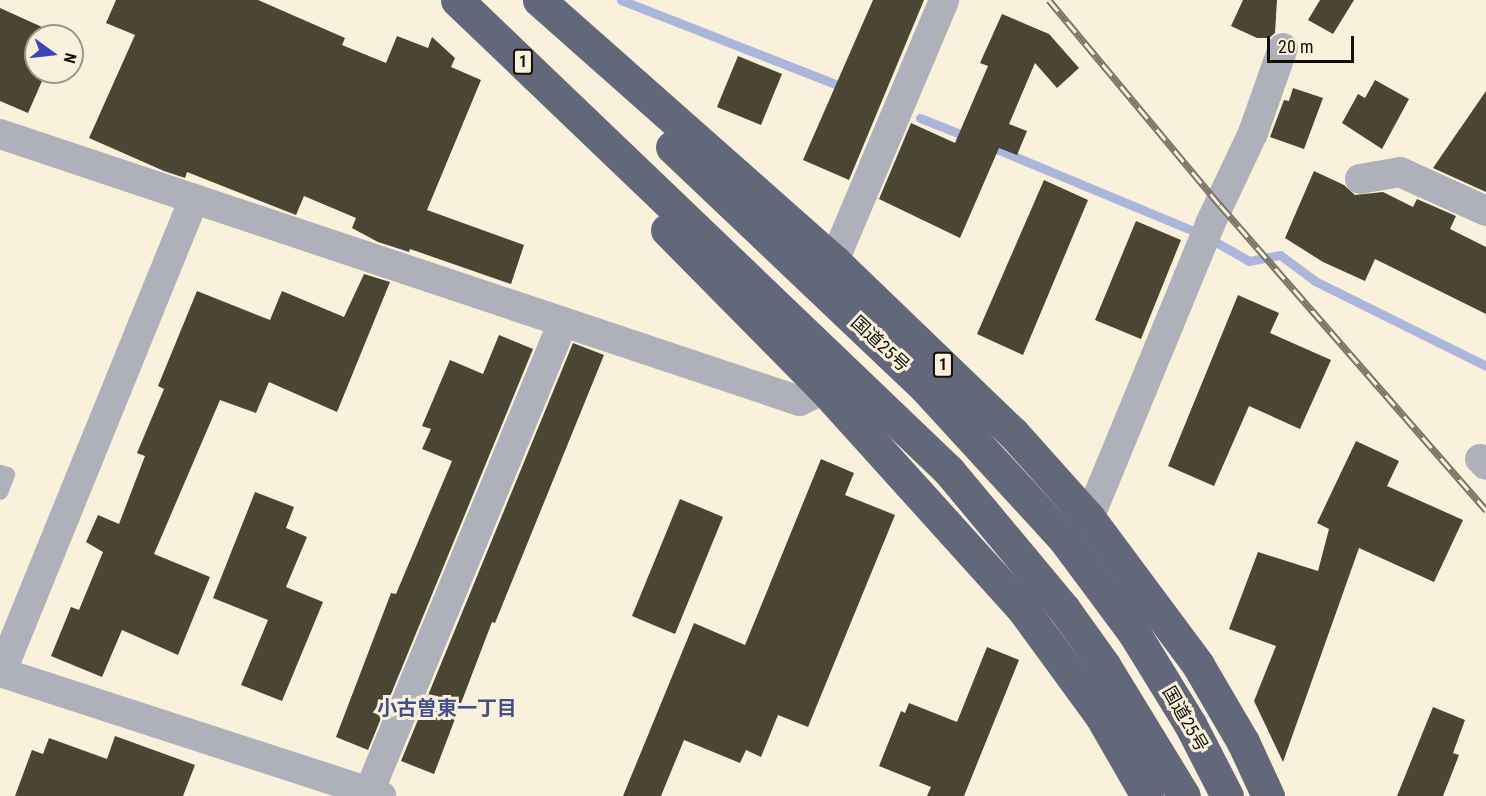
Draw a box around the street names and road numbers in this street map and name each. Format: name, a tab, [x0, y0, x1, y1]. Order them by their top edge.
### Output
road number: 1	[512, 49, 534, 75]
street label: 国道25号	[846, 312, 914, 376]
road number: 1	[932, 352, 954, 378]
street label: 国道25号	[1158, 683, 1212, 755]

